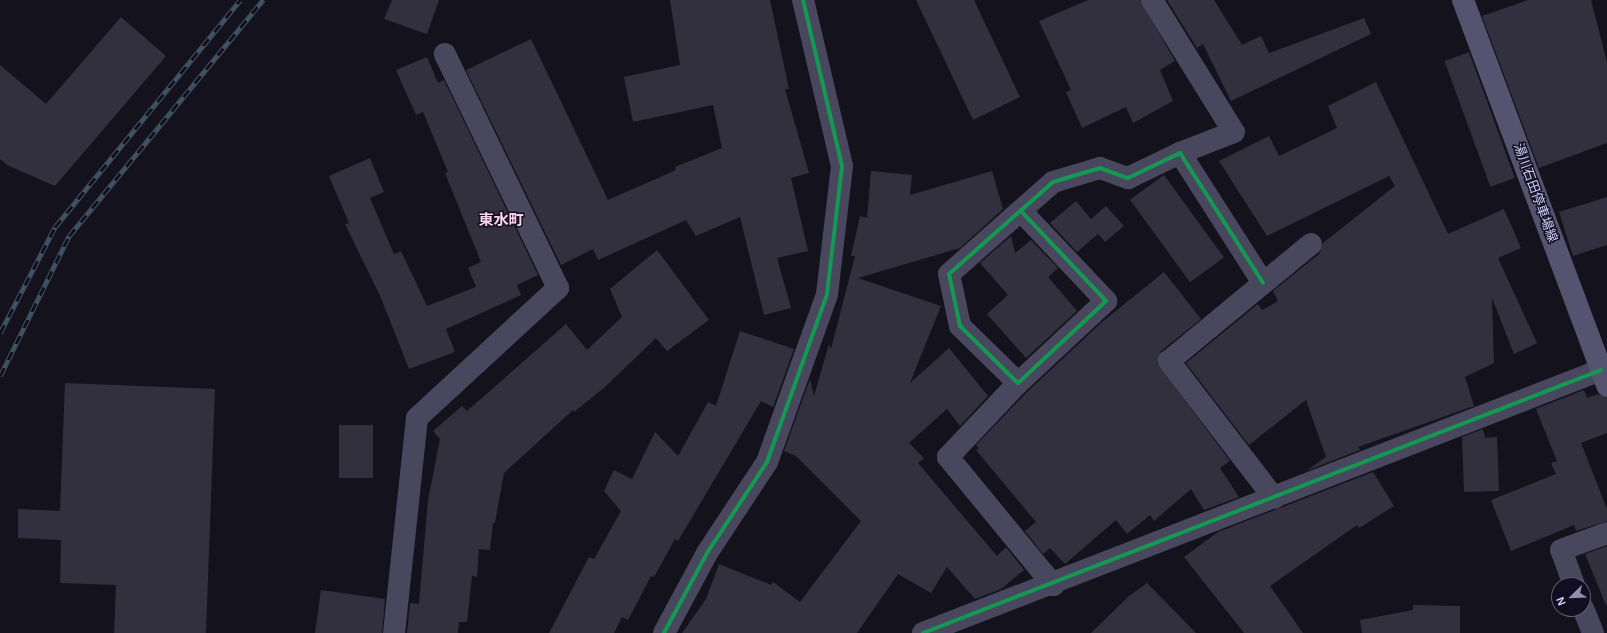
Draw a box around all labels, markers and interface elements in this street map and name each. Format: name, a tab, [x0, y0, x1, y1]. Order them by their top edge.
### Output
street label: 湯川石田停車場線	[1510, 141, 1560, 245]
district label: 東水町	[479, 211, 523, 229]
north arrow	[1551, 577, 1591, 617]
text: N	[1554, 595, 1568, 607]

